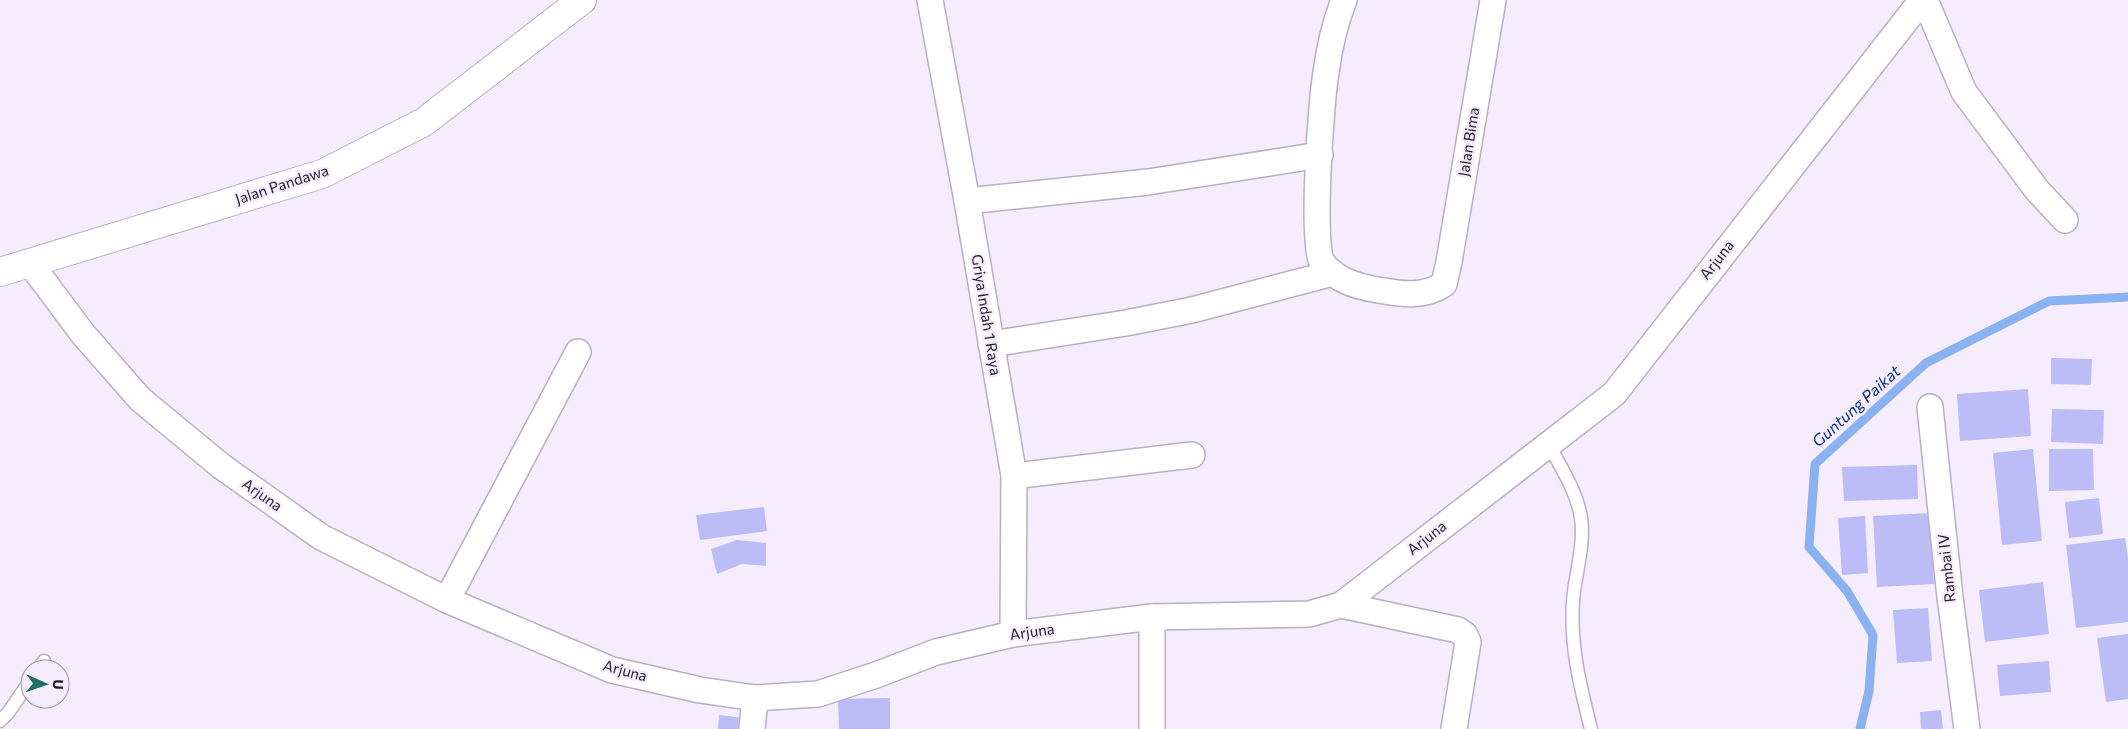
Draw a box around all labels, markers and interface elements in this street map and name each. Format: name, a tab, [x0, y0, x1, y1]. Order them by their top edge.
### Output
street label: Jalan Bima	[1454, 106, 1482, 178]
street label: Jalan Pandawa	[233, 160, 331, 208]
street label: Arjuna	[1695, 236, 1737, 283]
street label: Griya Indah 1 Raya	[969, 253, 1005, 377]
water label: Guntung Paikat	[1808, 361, 1904, 450]
street label: Arjuna	[239, 474, 286, 514]
street label: Arjuna	[1403, 516, 1450, 558]
street label: Rambai IV	[1933, 533, 1959, 603]
street label: Arjuna	[1008, 619, 1055, 643]
street label: Arjuna	[601, 656, 649, 685]
north arrow	[20, 659, 70, 709]
text: U	[50, 679, 67, 690]

